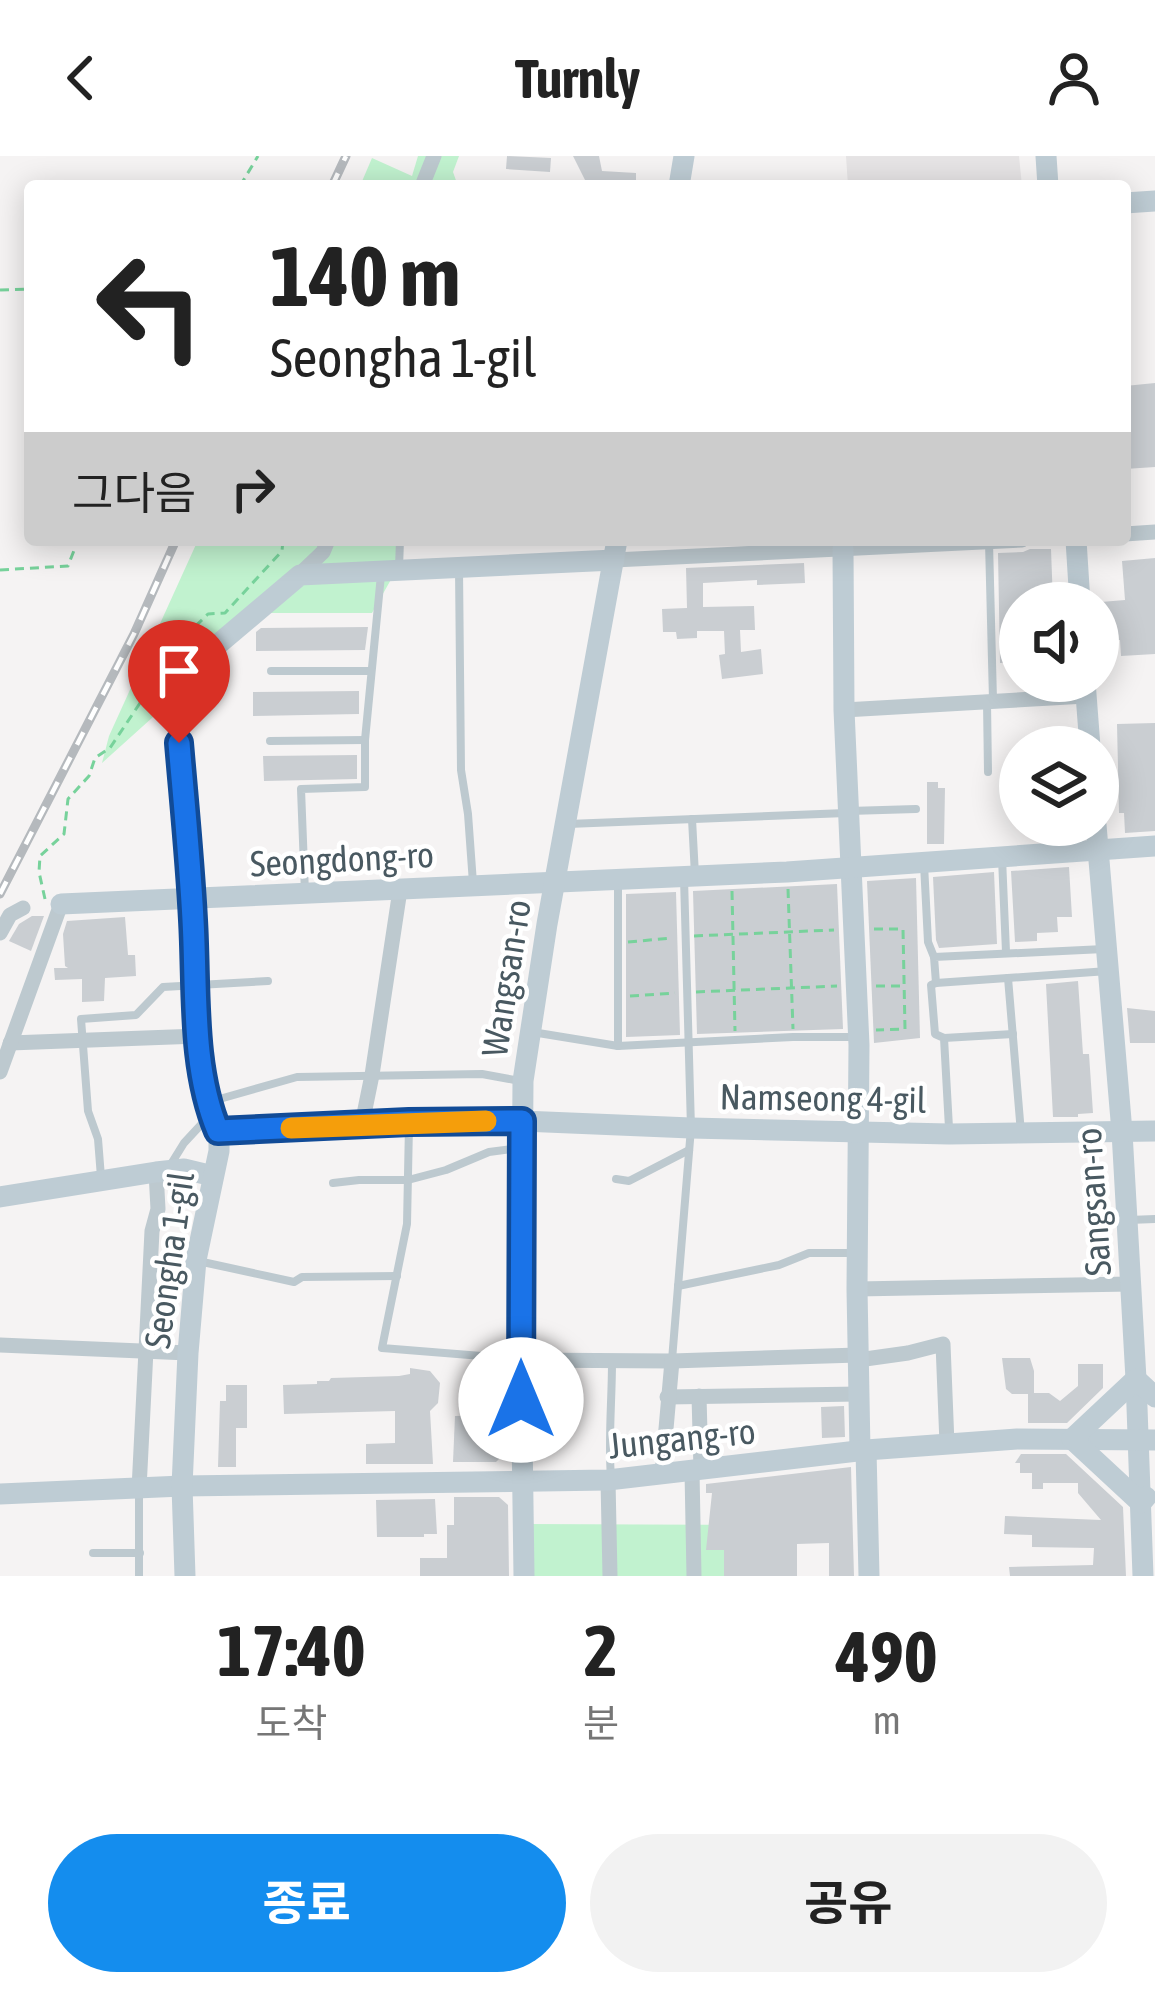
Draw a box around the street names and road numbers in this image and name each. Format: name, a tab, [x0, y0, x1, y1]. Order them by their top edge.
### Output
street label: Seongdong-ro	[249, 833, 435, 885]
street label: Wangsan-ro	[473, 897, 539, 1059]
street label: Namseong 4-gil	[719, 1075, 927, 1121]
street label: Sangsan-ro	[1067, 1127, 1119, 1277]
street label: Seongha 1-gil	[136, 1169, 202, 1351]
street label: Jungang-ro	[607, 1409, 757, 1467]

